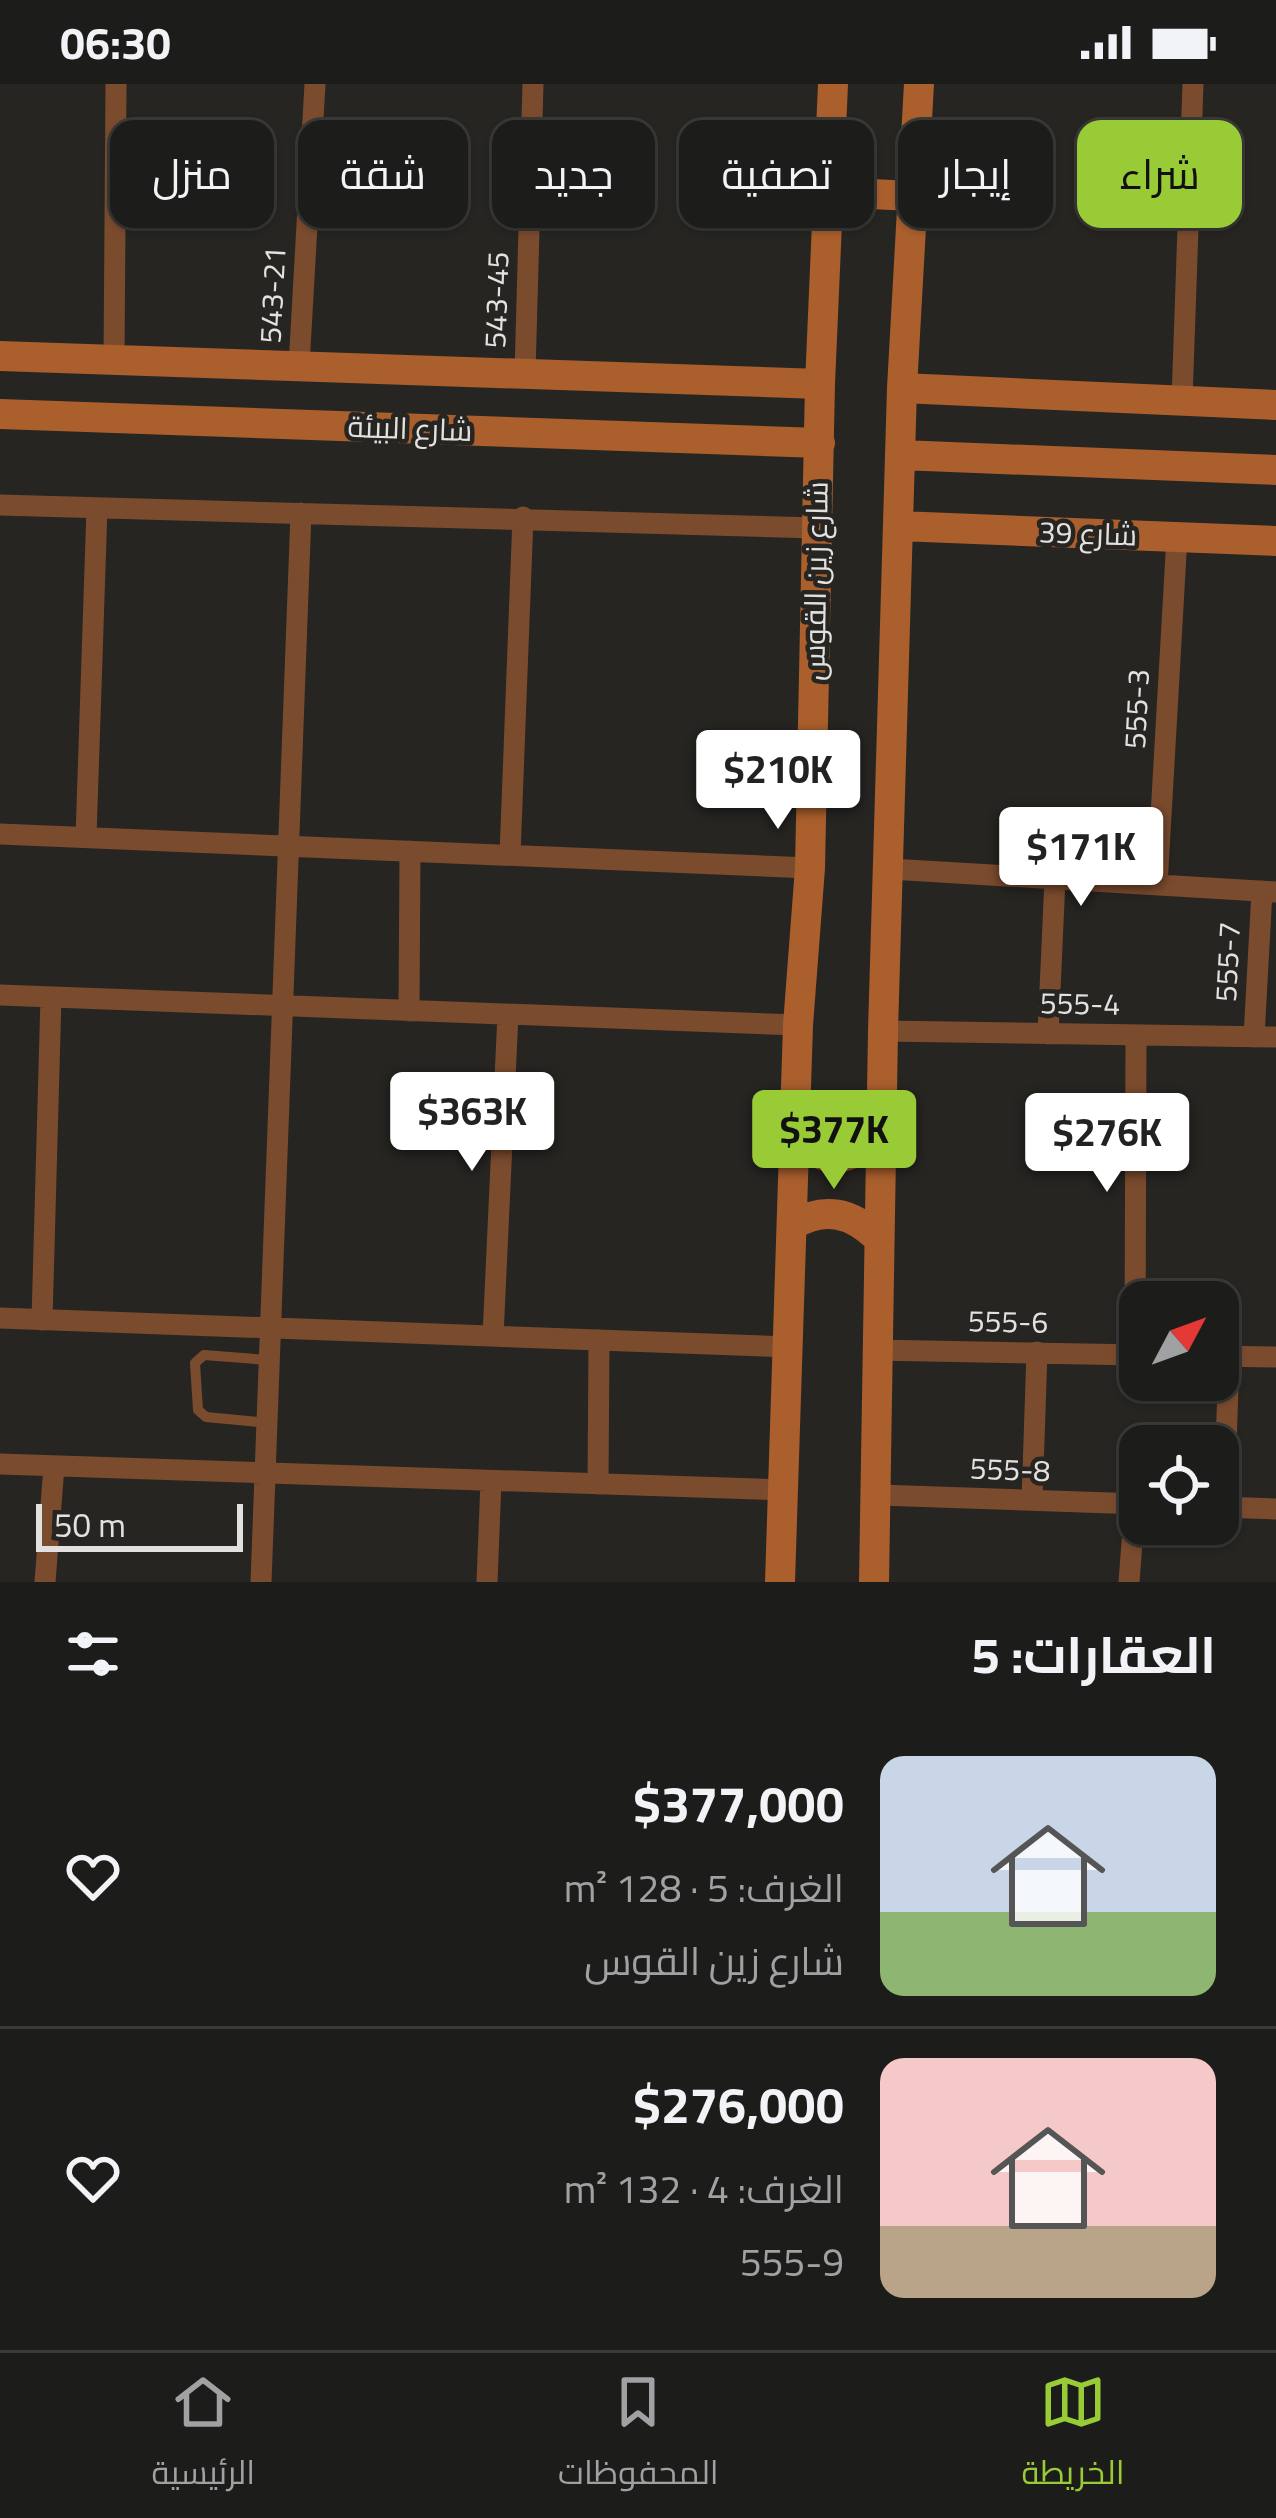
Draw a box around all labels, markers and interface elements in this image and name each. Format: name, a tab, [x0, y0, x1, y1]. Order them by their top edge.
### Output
text: 06:30	[60, 0, 171, 85]
chip: منزل	[110, 120, 274, 228]
chip: شقة	[298, 120, 468, 228]
chip: جديد	[492, 120, 655, 228]
chip: تصفية	[679, 120, 874, 228]
chip: إيجار	[898, 120, 1053, 228]
chip: شراء	[1077, 120, 1242, 228]
street label: 543-21	[241, 245, 303, 345]
street label: 543-45	[466, 250, 526, 349]
street label: شارع البيئة	[347, 398, 473, 458]
street label: شارع زين القوس	[785, 481, 845, 681]
street label: شارع 39	[1038, 503, 1138, 563]
street label: 555-3	[1106, 667, 1166, 750]
pin: $210K	[694, 730, 862, 832]
text: $210K	[723, 732, 833, 805]
pin: $171K	[997, 807, 1165, 909]
text: $171K	[1026, 809, 1136, 882]
street label: 555-7	[1197, 920, 1257, 1003]
street label: 555-4	[1039, 974, 1121, 1032]
pin: $363K	[388, 1072, 556, 1174]
text: $363K	[417, 1074, 527, 1147]
pin: $377K	[750, 1090, 918, 1192]
text: $377K	[779, 1092, 889, 1165]
pin: $276K	[1023, 1093, 1191, 1195]
text: $276K	[1052, 1095, 1162, 1168]
north arrow	[1119, 1281, 1239, 1401]
map controls	[1119, 1281, 1239, 1545]
street label: 555-6	[967, 1292, 1049, 1350]
button: locate	[1119, 1425, 1239, 1545]
street label: 555-8	[969, 1440, 1051, 1498]
text: 50 m	[54, 1494, 126, 1556]
scale bar	[36, 1498, 243, 1551]
text: العقارات: 5	[972, 1607, 1216, 1702]
icon: filters	[60, 1621, 126, 1687]
text: $377,000	[633, 1756, 844, 1851]
icon: home	[976, 1804, 1120, 1948]
icon: heart	[60, 1843, 126, 1909]
text: الغرف: 5 · 128 m²	[564, 1851, 844, 1924]
text: شارع زين القوس	[584, 1924, 844, 1997]
text: $276,000	[633, 2057, 844, 2152]
icon: home	[976, 2106, 1120, 2250]
icon: heart	[60, 2145, 126, 2211]
text: الغرف: 4 · 132 m²	[564, 2152, 844, 2225]
text: 555-9	[740, 2225, 844, 2298]
tab: الرئيسية	[152, 2369, 255, 2503]
tab: المحفوظات	[558, 2369, 719, 2503]
tab: الخريطة	[1022, 2369, 1125, 2503]

